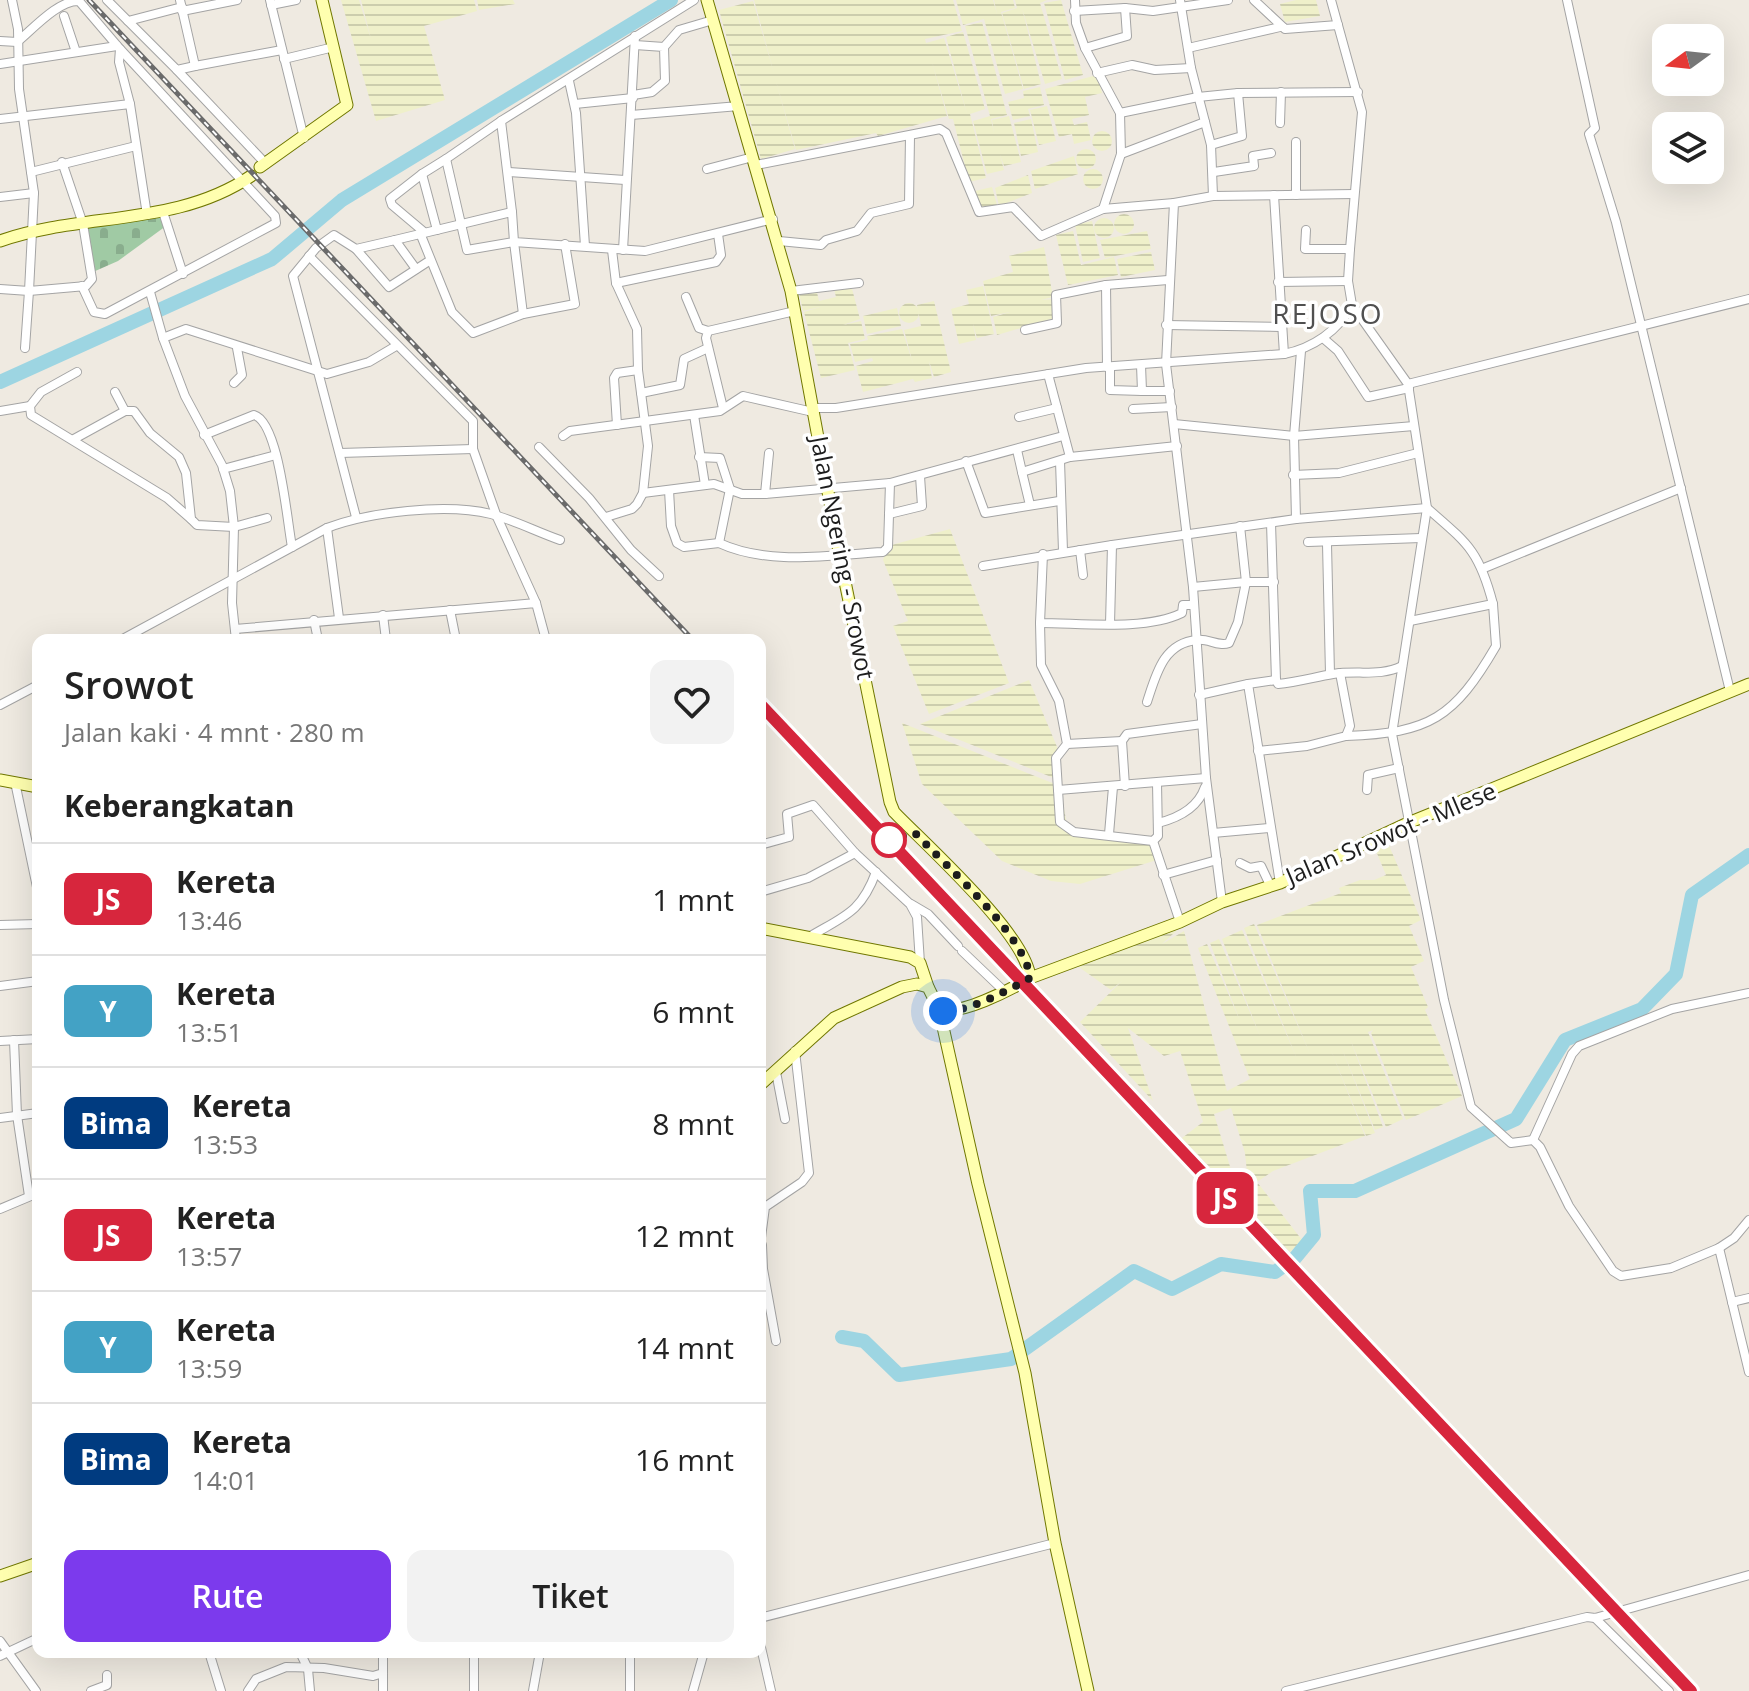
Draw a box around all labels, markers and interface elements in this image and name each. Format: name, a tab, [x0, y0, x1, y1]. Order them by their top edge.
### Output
north arrow	[1652, 24, 1724, 96]
map controls	[1652, 24, 1724, 184]
button: layers	[1652, 112, 1724, 184]
district label: REJOSO	[1272, 294, 1384, 332]
street label: Jalan Ngering - Srowot	[803, 431, 883, 682]
text: Srowot	[64, 658, 194, 710]
button: heart	[650, 660, 734, 744]
text: Jalan kaki · 4 mnt · 280 m	[64, 714, 364, 750]
street label: Jalan Srowot - Mlese	[1278, 773, 1501, 893]
text: Keberangkatan	[64, 785, 294, 826]
unlabelled marker	[872, 823, 906, 857]
text: Kereta	[176, 861, 276, 902]
text: 1 mnt	[652, 879, 734, 920]
text: JS	[96, 880, 120, 918]
text: 13:46	[176, 902, 242, 938]
text: Kereta	[176, 973, 276, 1014]
text: 6 mnt	[652, 991, 734, 1032]
your location	[923, 991, 963, 1031]
text: Y	[99, 992, 117, 1030]
text: 13:51	[176, 1014, 242, 1050]
text: Kereta	[192, 1085, 292, 1126]
text: 8 mnt	[652, 1103, 734, 1144]
text: Bima	[80, 1104, 152, 1142]
text: 13:53	[192, 1126, 258, 1162]
line badge: JS	[1189, 1172, 1261, 1224]
text: JS	[1213, 1179, 1237, 1217]
text: Kereta	[176, 1197, 276, 1238]
text: 12 mnt	[635, 1215, 734, 1256]
text: JS	[96, 1216, 120, 1254]
text: 13:57	[176, 1238, 242, 1274]
text: Kereta	[176, 1309, 276, 1350]
text: 14 mnt	[635, 1327, 734, 1368]
text: Y	[99, 1328, 117, 1366]
text: 13:59	[176, 1350, 242, 1386]
text: Kereta	[192, 1421, 292, 1462]
text: 16 mnt	[635, 1439, 734, 1480]
text: Bima	[80, 1440, 152, 1478]
text: 14:01	[192, 1462, 258, 1498]
button: Rute	[64, 1550, 391, 1642]
button: Tiket	[407, 1550, 734, 1642]

